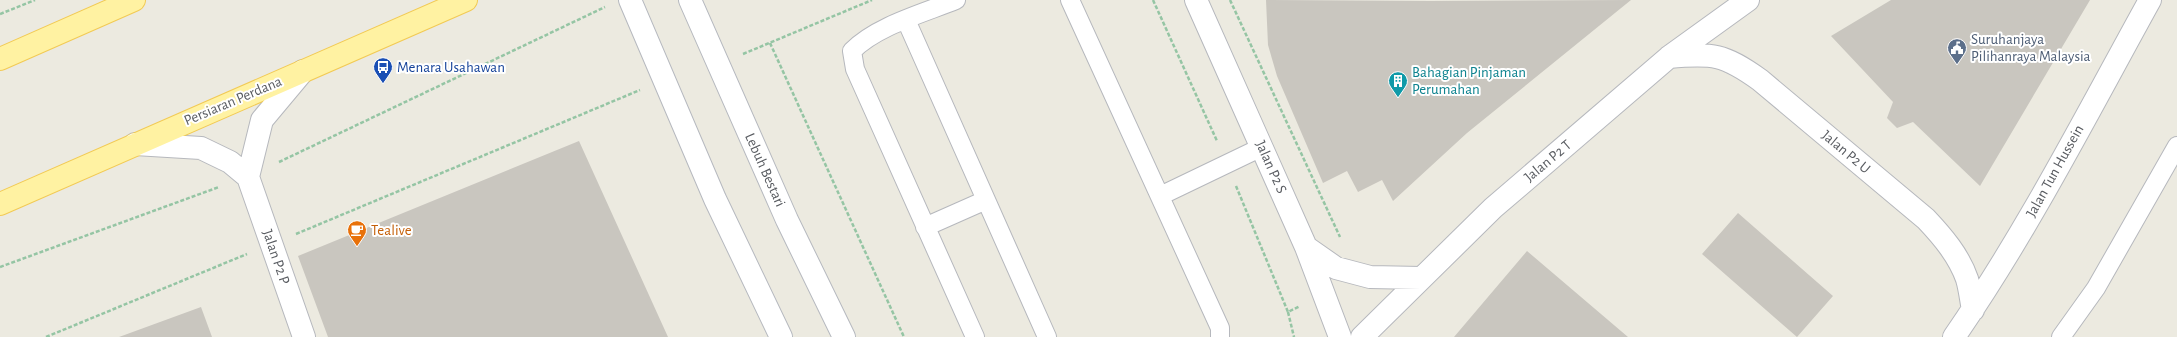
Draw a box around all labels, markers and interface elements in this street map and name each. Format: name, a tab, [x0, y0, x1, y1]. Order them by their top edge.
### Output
place label: Suruhanjaya Pilihanraya Malaysia	[1971, 32, 2091, 64]
public building icon: Suruhanjaya Pilihanraya Malaysia	[1946, 37, 1968, 65]
bus stop icon: Menara Usahawan	[372, 56, 394, 84]
place label: Menara Usahawan	[397, 60, 505, 75]
place label: Bahagian Pinjaman Perumahan	[1412, 65, 1526, 97]
building icon: Bahagian Pinjaman Perumahan	[1387, 70, 1409, 98]
street label: Persiaran Perdana	[182, 74, 284, 128]
street label: Jalan Tun Hussein	[2023, 122, 2087, 220]
street label: Jalan P2 U	[1819, 127, 1873, 177]
street label: Lebuh Bestari	[742, 131, 788, 209]
street label: Jalan P2 T	[1522, 137, 1575, 185]
street label: Jalan P2 S	[1253, 138, 1289, 196]
cafe icon: Tealive	[346, 219, 368, 247]
place label: Tealive	[371, 223, 412, 238]
street label: Jalan P2 P	[260, 228, 292, 287]

